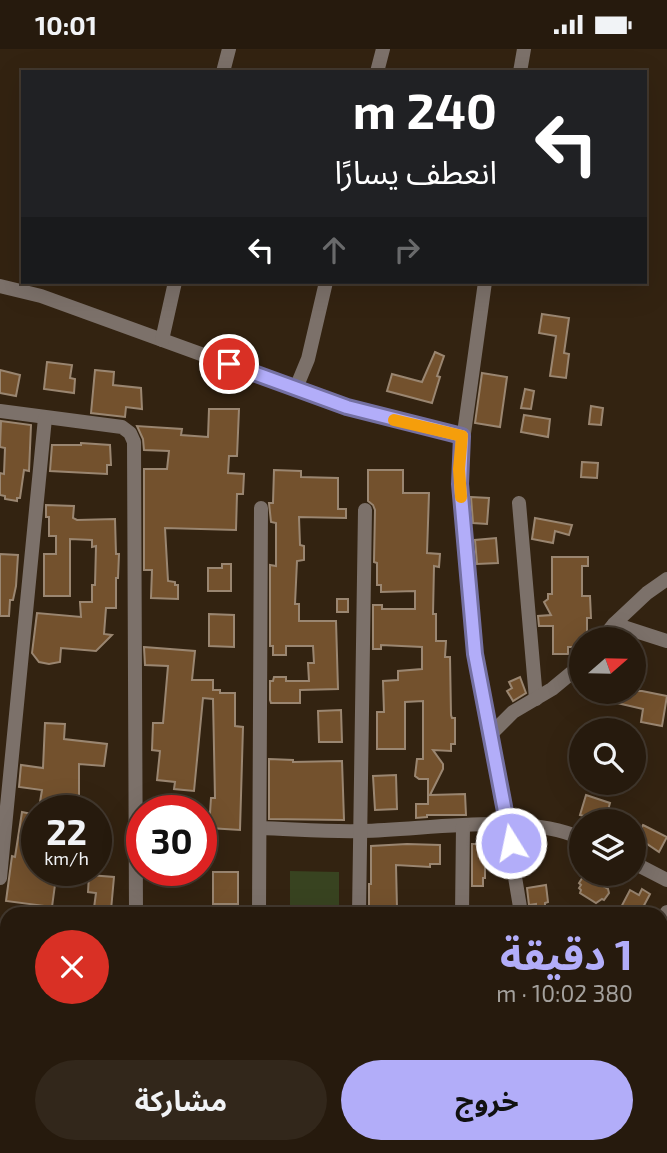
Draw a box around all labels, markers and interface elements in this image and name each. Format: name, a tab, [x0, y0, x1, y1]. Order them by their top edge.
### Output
text: 10:01	[35, 9, 97, 40]
text: 240 m	[353, 80, 497, 139]
icon: left	[521, 98, 612, 189]
text: انعطف يسارًا	[334, 152, 497, 190]
icon: left	[242, 231, 280, 269]
icon: ahead	[315, 231, 353, 269]
icon: right	[388, 231, 426, 269]
pin	[199, 334, 259, 394]
icon: arrive	[210, 345, 248, 383]
north arrow	[569, 627, 646, 703]
map controls	[569, 627, 646, 886]
button: search	[569, 718, 646, 795]
speed limit sign: 30	[126, 795, 217, 886]
position arrow	[474, 806, 548, 880]
button: layers	[569, 809, 646, 886]
text: 22	[46, 810, 87, 852]
text: km/h	[44, 847, 89, 869]
text: 1 دقيقة	[500, 928, 633, 978]
button: close	[35, 930, 109, 1004]
text: 380 m · 10:02	[496, 979, 633, 1007]
button: مشاركة	[35, 1060, 327, 1140]
button: خروج	[341, 1060, 633, 1140]

